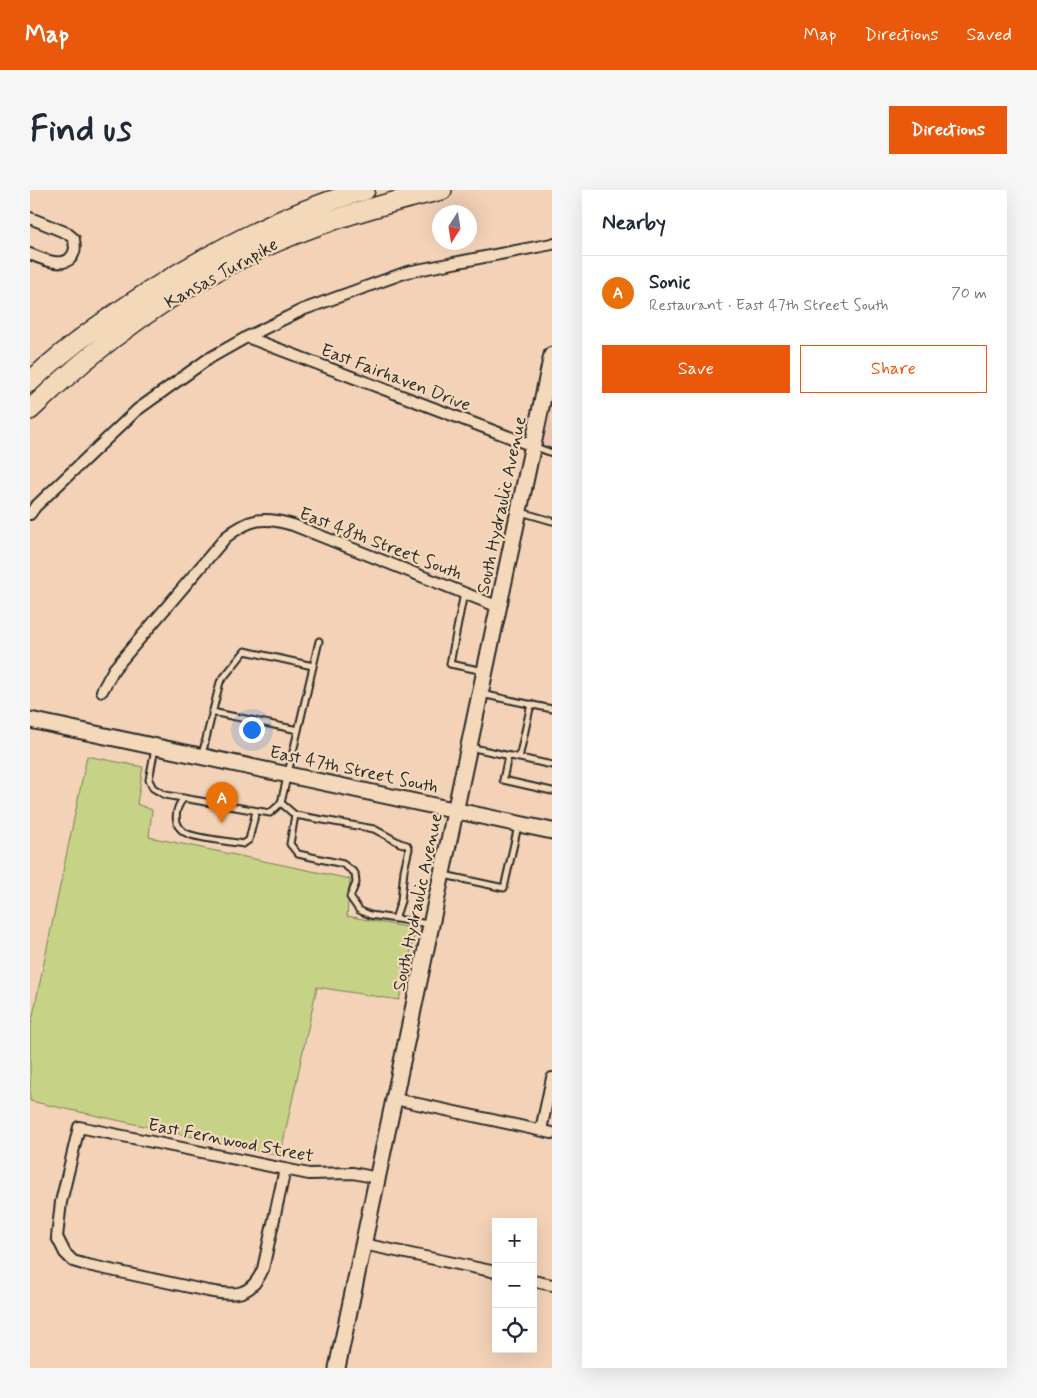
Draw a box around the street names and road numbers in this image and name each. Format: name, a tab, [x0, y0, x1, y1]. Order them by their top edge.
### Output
street label: Kansas Turnpike	[160, 233, 283, 315]
street label: East Fairhaven Drive	[317, 338, 474, 418]
street label: South Hydraulic Avenue	[471, 414, 533, 597]
street label: East 48th Street South	[296, 502, 466, 586]
street label: East 47th Street South	[267, 740, 440, 800]
street label: South Hydraulic Avenue	[387, 811, 449, 994]
street label: East Fernwood Street	[146, 1113, 316, 1169]

